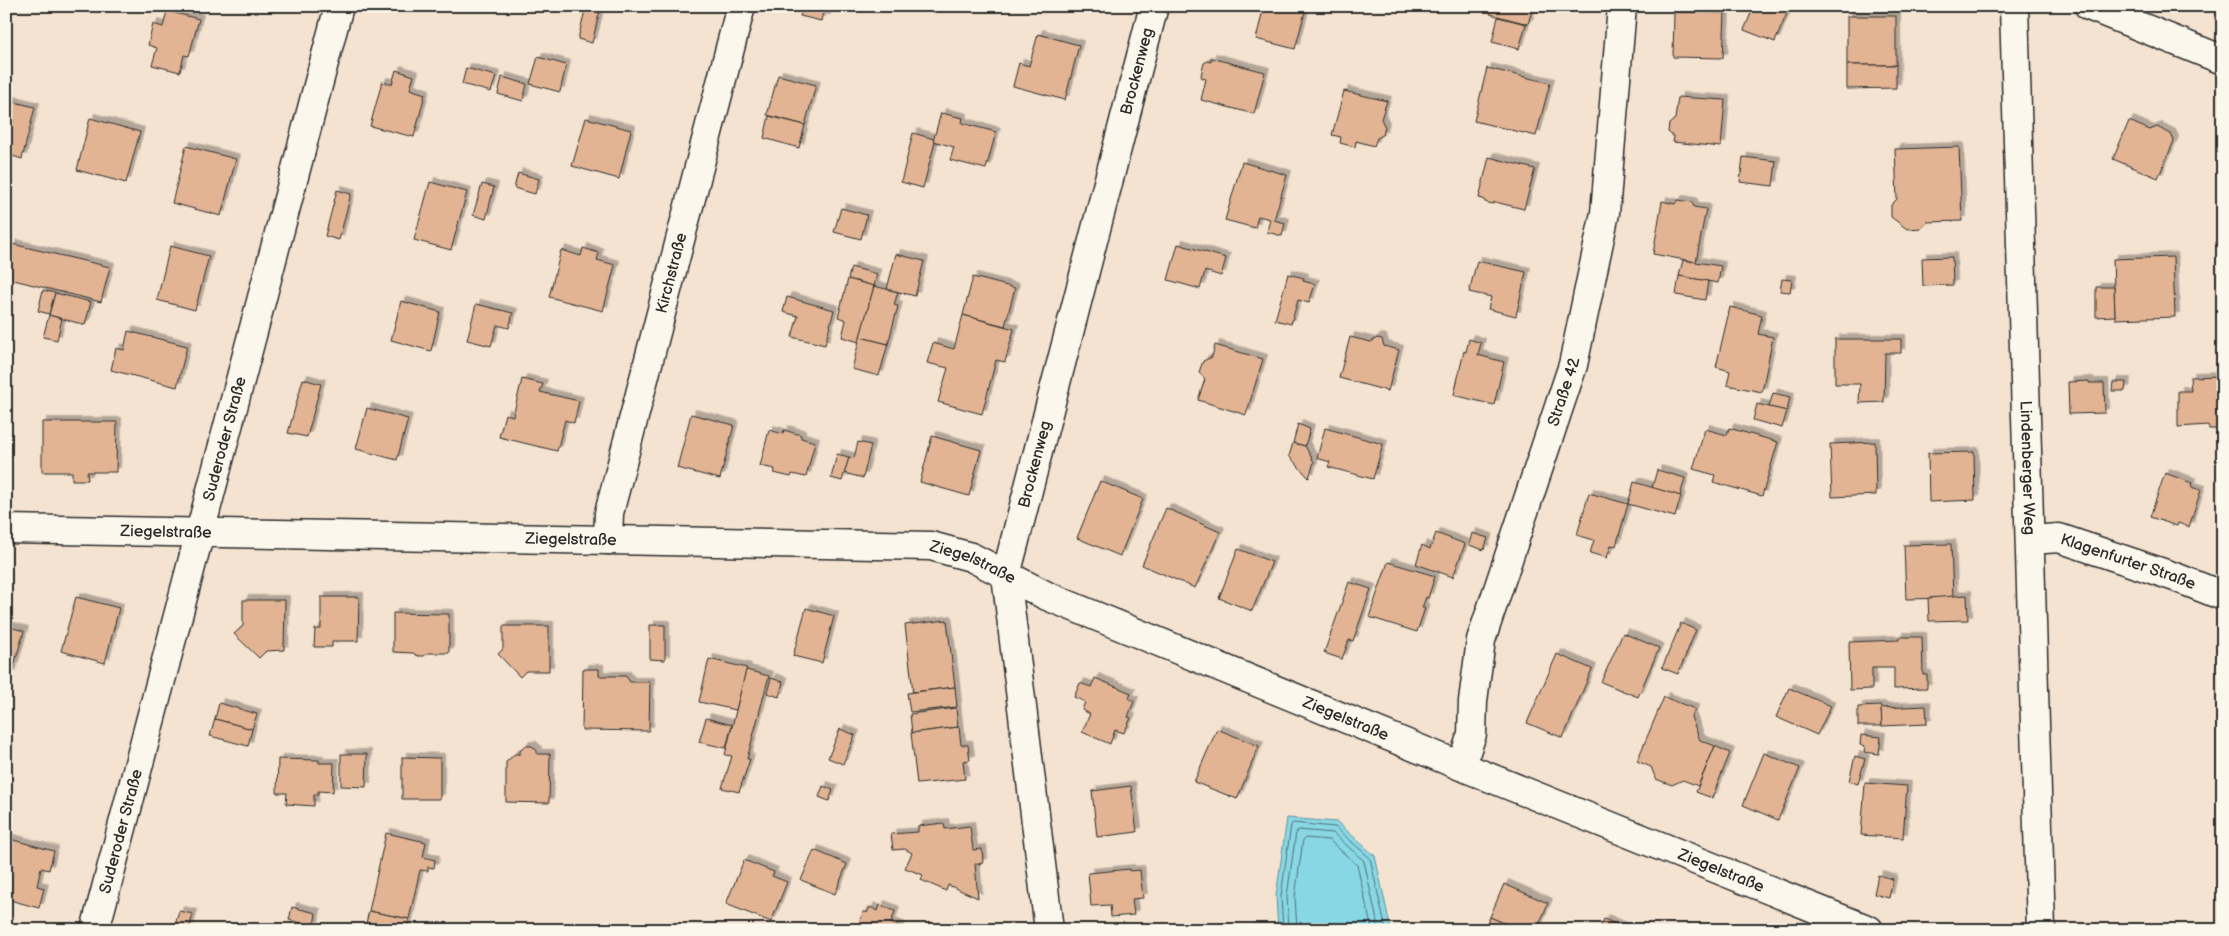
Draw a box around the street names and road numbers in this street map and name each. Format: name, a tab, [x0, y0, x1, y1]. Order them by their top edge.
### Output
street label: Brockenweg	[1117, 26, 1157, 117]
street label: Kirchstraße	[652, 230, 691, 315]
street label: Straße 42	[1544, 355, 1584, 429]
street label: Suderoder Straße	[199, 374, 250, 503]
street label: Lindenberger Weg	[2016, 400, 2039, 535]
street label: Brockenweg	[1014, 419, 1055, 510]
street label: Ziegelstraße	[119, 522, 212, 542]
street label: Ziegelstraße	[524, 529, 617, 550]
street label: Klagenfurter Straße	[2058, 530, 2199, 594]
street label: Ziegelstraße	[927, 536, 1019, 588]
street label: Ziegelstraße	[1299, 692, 1392, 745]
street label: Suderoder Straße	[96, 767, 147, 896]
street label: Ziegelstraße	[1674, 844, 1767, 897]

